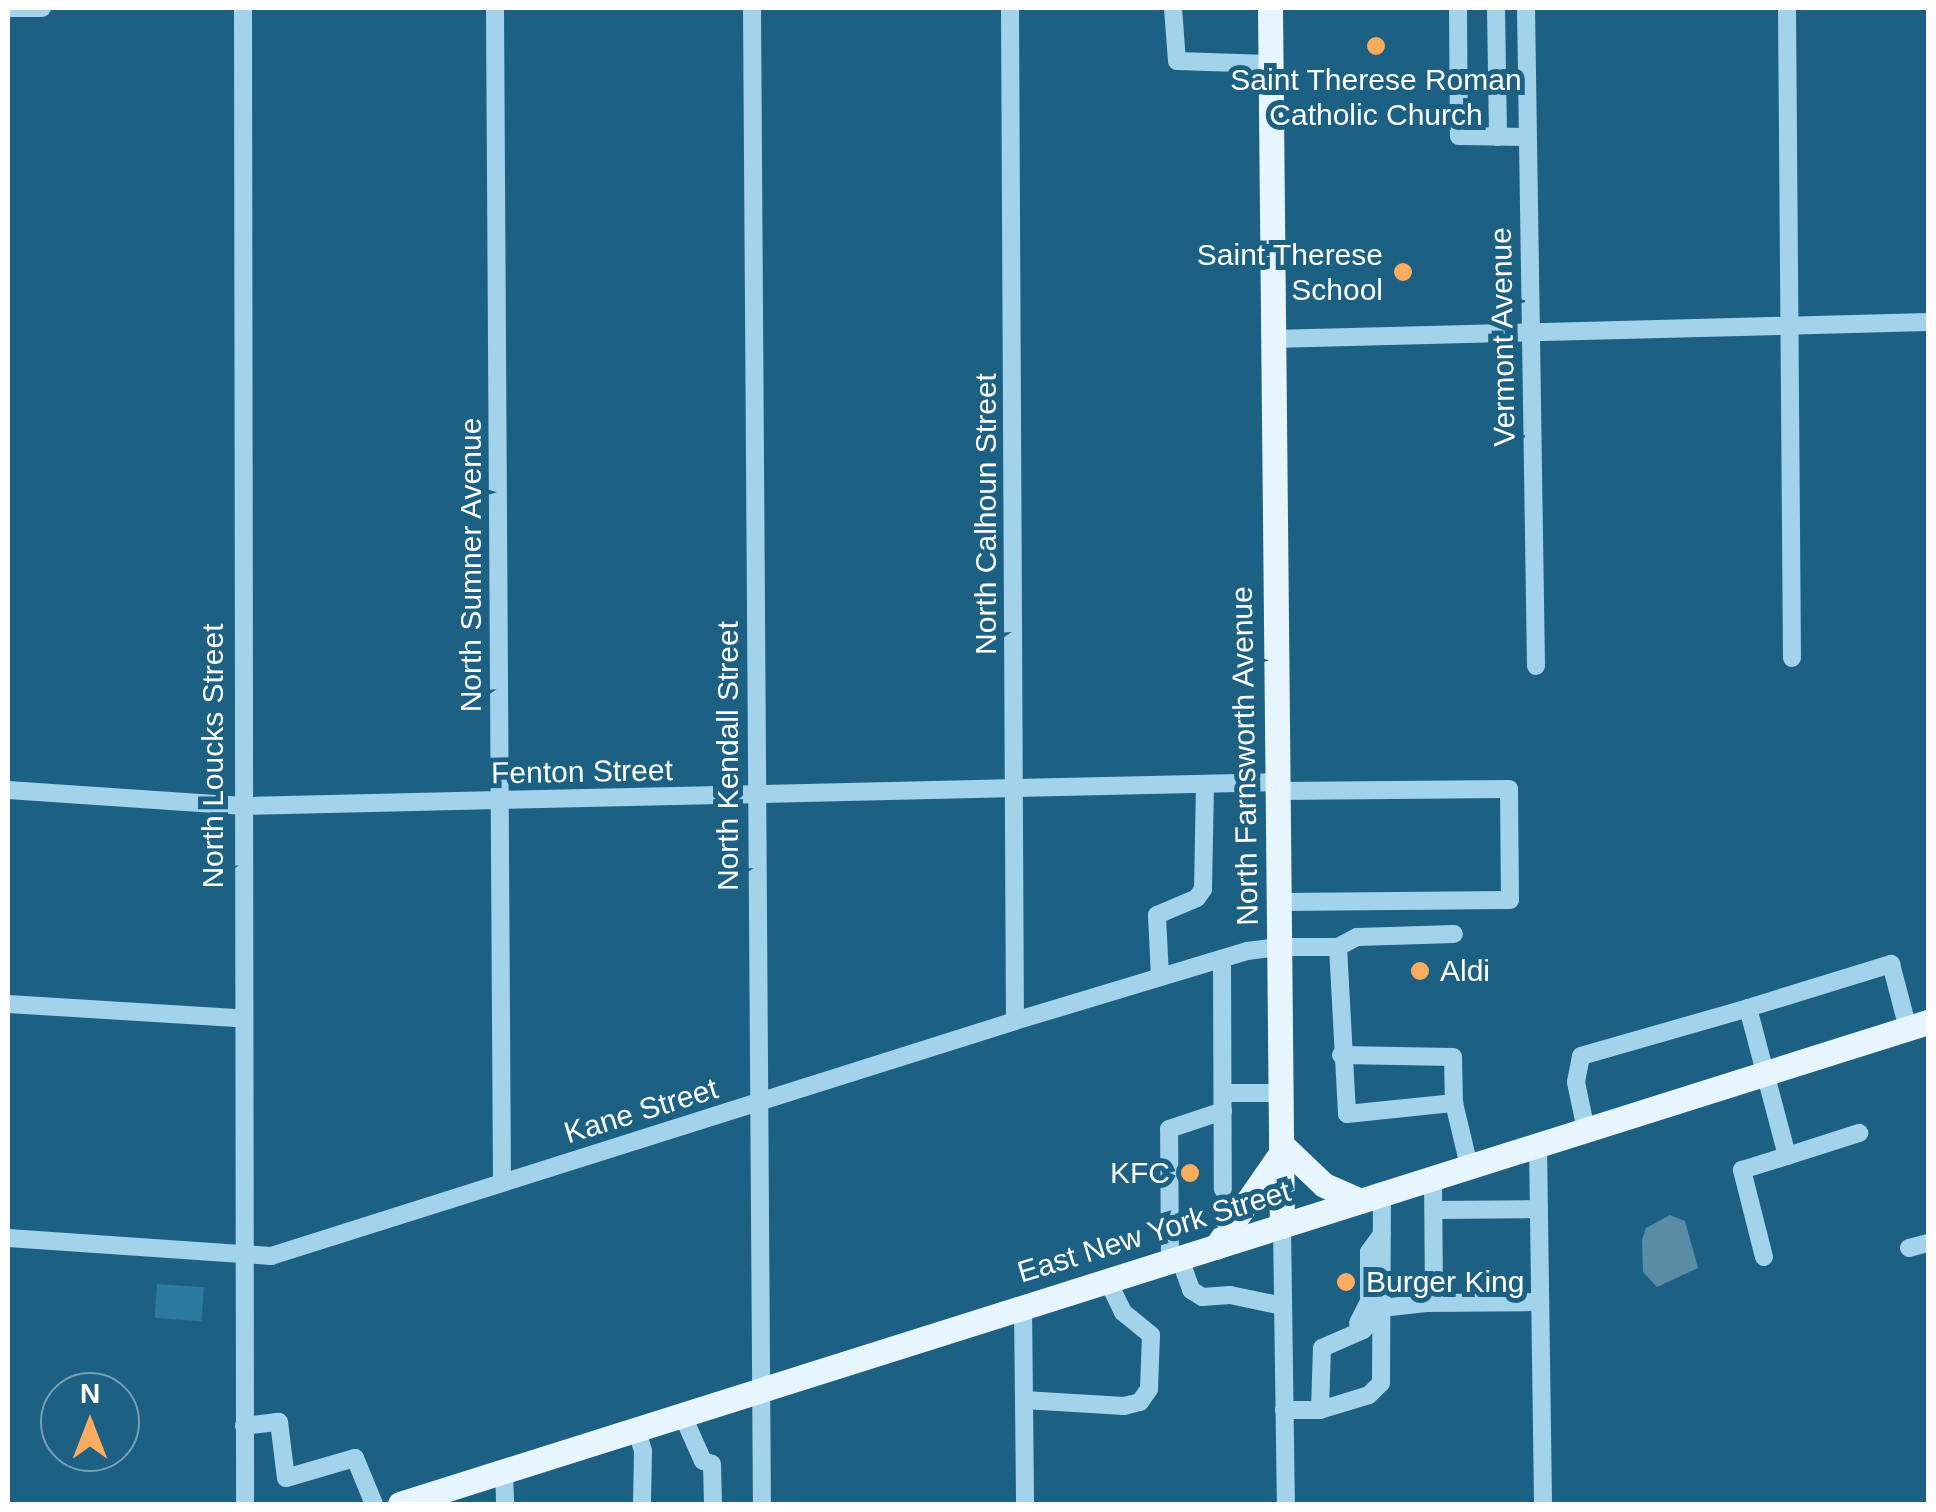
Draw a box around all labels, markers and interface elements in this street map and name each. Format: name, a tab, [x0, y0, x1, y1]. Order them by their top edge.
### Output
marker: Saint Therese Roman Catholic Church	[1365, 35, 1387, 57]
place label: Saint Therese Roman Catholic Church	[1230, 62, 1522, 132]
street label: Vermont Avenue	[1483, 226, 1523, 448]
place label: Saint Therese School	[1196, 237, 1383, 308]
marker: Saint Therese School	[1392, 261, 1414, 283]
street label: North Calhoun Street	[968, 373, 1004, 655]
street label: North Sumner Avenue	[453, 417, 489, 713]
street label: North Farnsworth Avenue	[1224, 585, 1266, 927]
street label: North Kendall Street	[710, 621, 746, 891]
street label: North Loucks Street	[195, 623, 231, 889]
street label: Fenton Street	[491, 752, 673, 792]
place label: Aldi	[1440, 953, 1490, 989]
marker: Aldi	[1409, 960, 1431, 982]
street label: Kane Street	[560, 1071, 722, 1151]
place label: KFC	[1110, 1155, 1170, 1191]
marker: KFC	[1179, 1162, 1201, 1184]
street label: East New York Street	[1013, 1173, 1295, 1291]
place label: Burger King	[1366, 1264, 1524, 1300]
marker: Burger King	[1335, 1271, 1357, 1293]
north arrow	[40, 1372, 140, 1472]
text: N	[80, 1378, 100, 1409]

